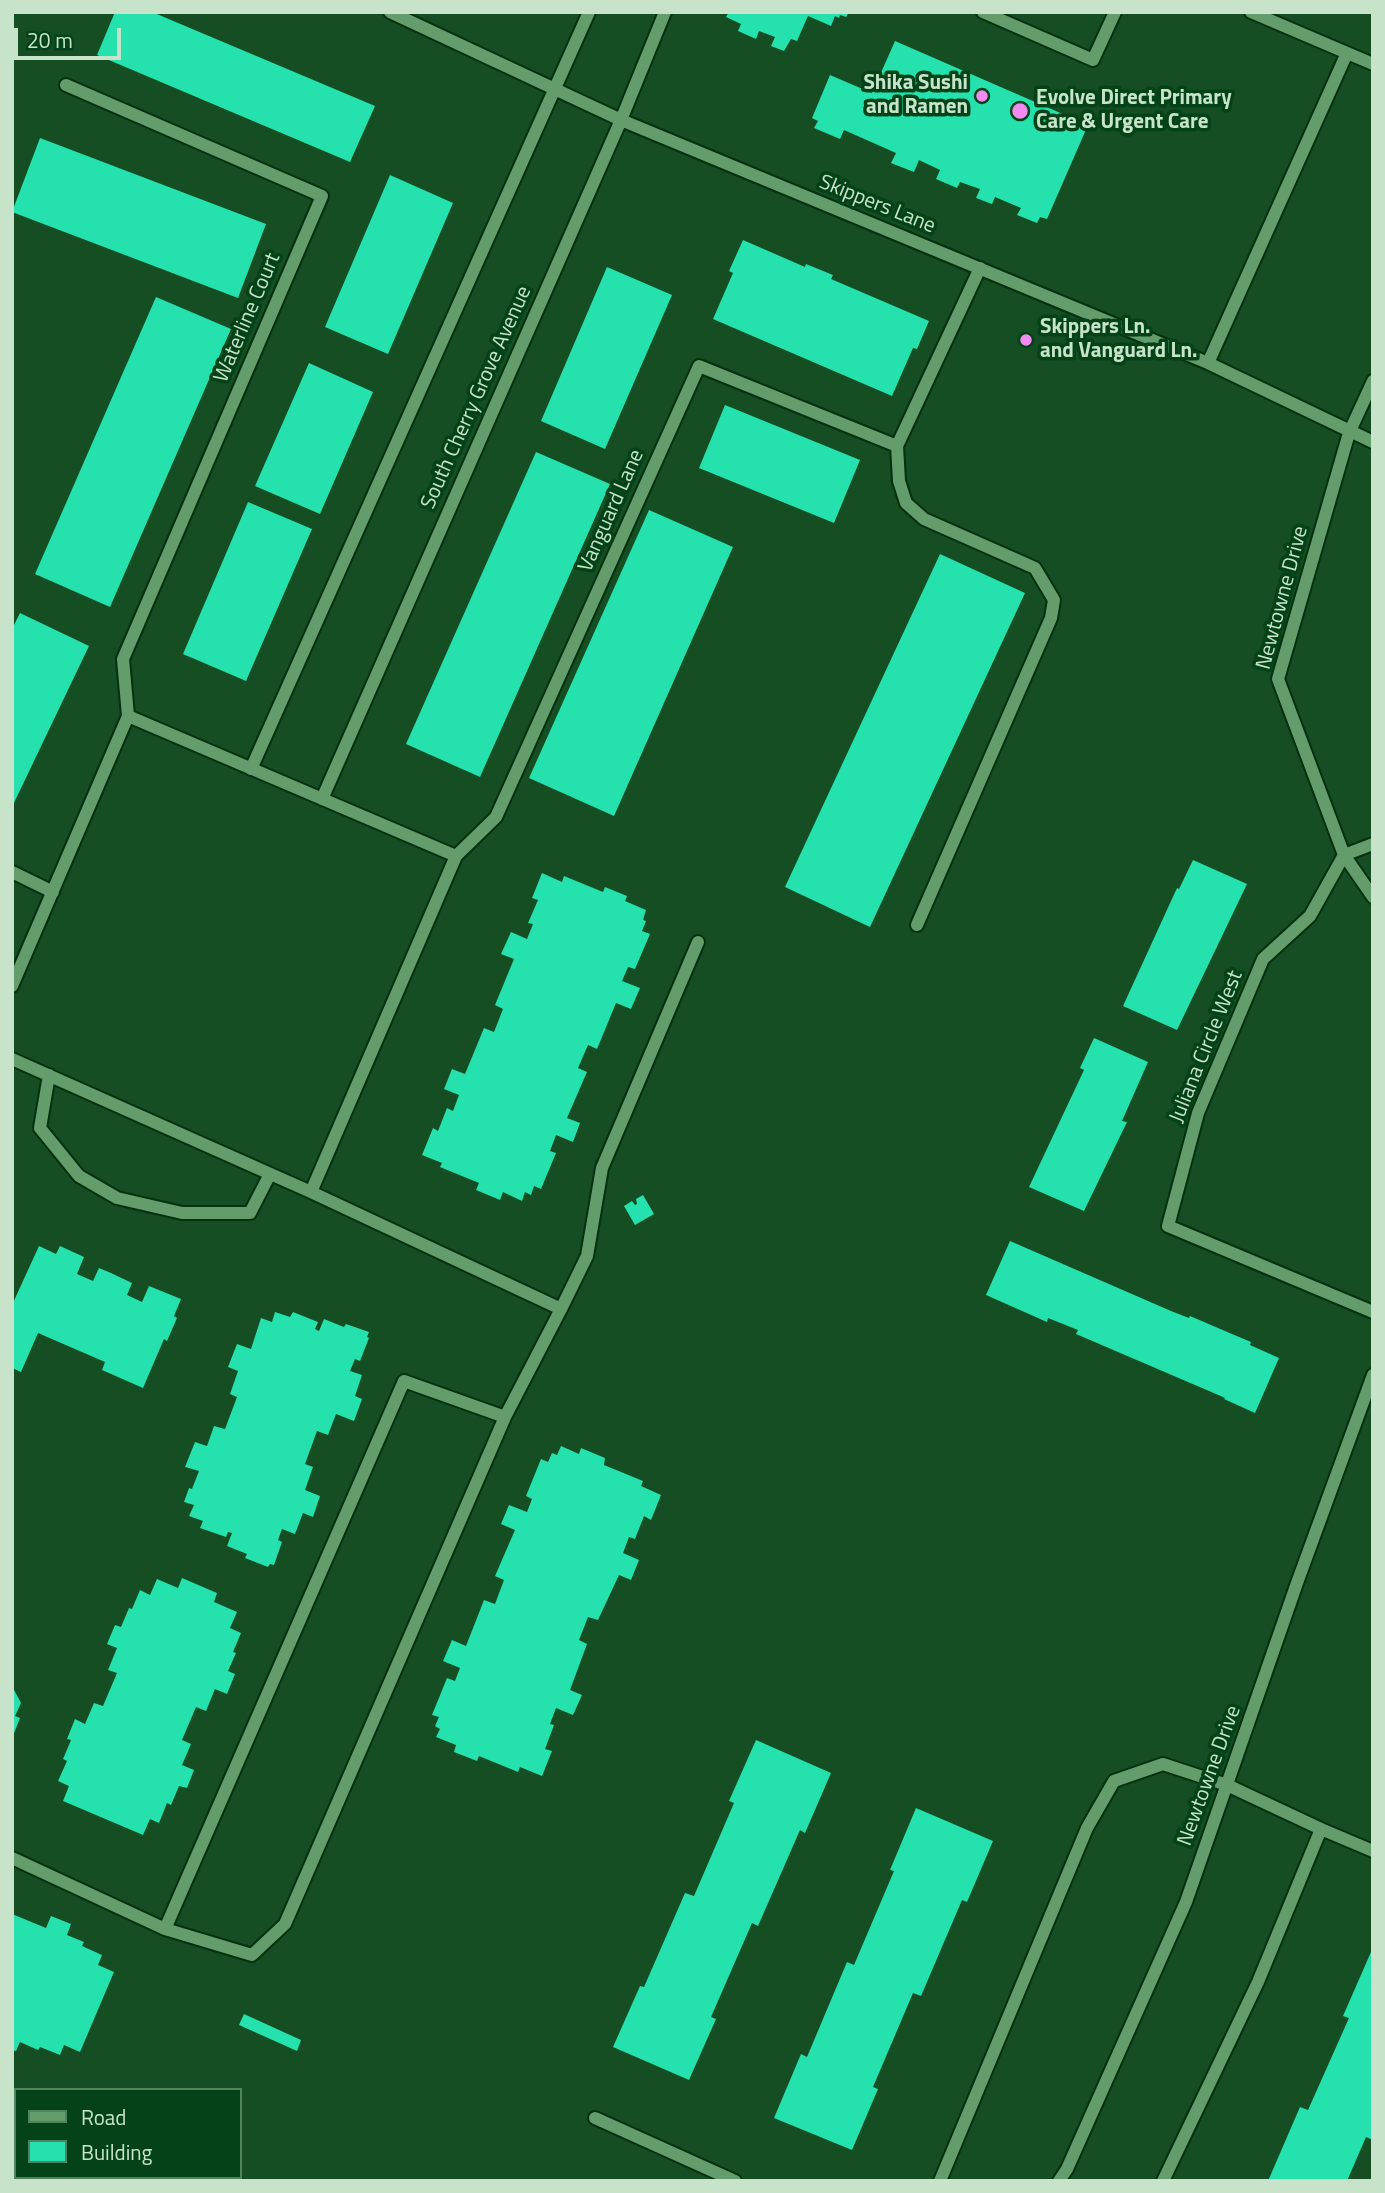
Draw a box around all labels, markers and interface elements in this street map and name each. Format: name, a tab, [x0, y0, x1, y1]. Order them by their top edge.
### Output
scale bar	[18, 14, 124, 58]
text: 20 m	[27, 24, 73, 56]
place label: Shika Sushi and Ramen	[863, 71, 968, 121]
place label: Evolve Direct Primary Care & Urgent Care	[1036, 86, 1232, 136]
marker: Shika Sushi and Ramen	[974, 88, 990, 104]
marker: Evolve Direct Primary Care & Urgent Care	[1010, 101, 1030, 121]
street label: Skippers Lane	[815, 170, 939, 240]
street label: Waterline Court	[209, 250, 287, 386]
street label: South Cherry Grove Avenue	[416, 283, 538, 513]
place label: Skippers Ln. and Vanguard Ln.	[1040, 315, 1197, 365]
marker: Skippers Ln. and Vanguard Ln.	[1018, 332, 1034, 348]
street label: Vanguard Lane	[574, 446, 650, 576]
street label: Newtowne Drive	[1252, 524, 1314, 672]
street label: Juliana Circle West	[1165, 967, 1249, 1127]
street label: Newtowne Drive	[1173, 1702, 1247, 1850]
legend	[14, 2088, 242, 2179]
text: Road	[81, 2101, 126, 2133]
text: Building	[81, 2136, 152, 2168]

